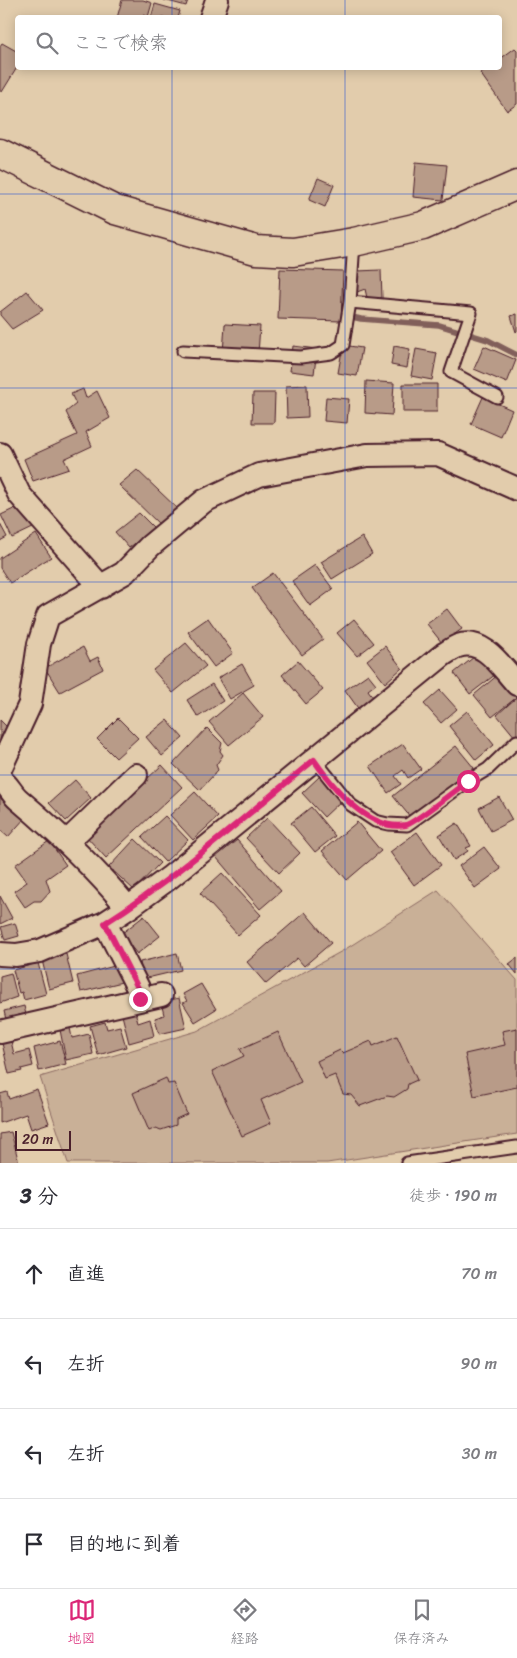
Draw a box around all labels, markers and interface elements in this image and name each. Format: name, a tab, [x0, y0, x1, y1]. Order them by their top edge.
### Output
search box	[15, 15, 502, 70]
text: ここで検索	[73, 26, 168, 59]
icon: search	[33, 29, 61, 57]
route start	[457, 770, 480, 793]
route end	[129, 988, 152, 1011]
text: 20 m	[22, 1127, 53, 1152]
scale bar	[15, 1128, 71, 1151]
text: 3 分	[20, 1177, 58, 1215]
text: 徒歩 · 190 m	[409, 1181, 497, 1210]
text: 直進	[67, 1257, 105, 1290]
text: 70 m	[461, 1259, 497, 1288]
icon: ahead	[20, 1260, 48, 1288]
text: 左折	[67, 1347, 105, 1380]
text: 90 m	[461, 1349, 497, 1378]
icon: left	[20, 1350, 48, 1378]
text: 左折	[67, 1437, 105, 1470]
text: 30 m	[462, 1439, 497, 1468]
icon: left	[20, 1440, 48, 1468]
text: 目的地に到着	[67, 1527, 181, 1560]
icon: arrive	[20, 1530, 48, 1558]
tab: 地図	[68, 1596, 96, 1651]
tab: 経路	[231, 1596, 259, 1651]
tab: 保存済み	[394, 1596, 450, 1651]

